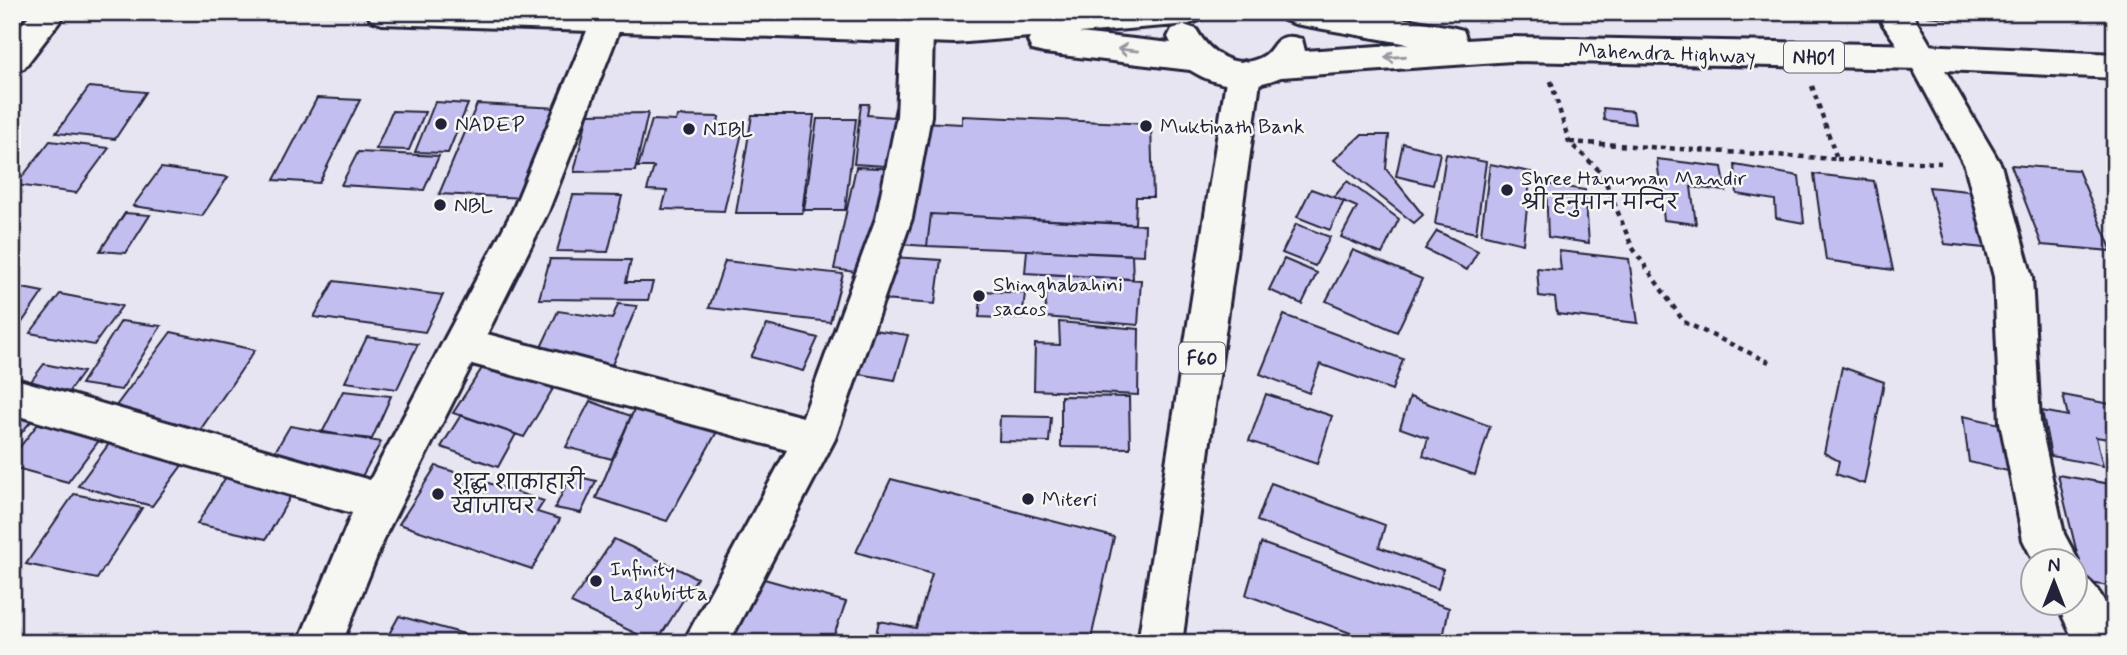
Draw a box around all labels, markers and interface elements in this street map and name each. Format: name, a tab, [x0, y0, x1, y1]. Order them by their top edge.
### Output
street label: Mahendra Highway	[1578, 37, 1756, 71]
road number: NH01	[1784, 41, 1844, 72]
one-way arrow	[1117, 44, 1140, 57]
one-way arrow	[1384, 51, 1407, 64]
place label: NADEP	[455, 111, 525, 139]
place label: Muktinath Bank	[1160, 113, 1304, 141]
marker: NADEP	[433, 116, 449, 132]
place label: NIBL	[703, 116, 753, 144]
marker: Muktinath Bank	[1138, 118, 1154, 134]
marker: NIBL	[681, 121, 697, 137]
place label: Shree Hanuman Mandir श्री हनुमान मन्दिर	[1521, 165, 1746, 217]
marker: Shree Hanuman Mandir श्री हनुमान मन्दिर	[1499, 182, 1515, 198]
place label: NBL	[454, 192, 493, 220]
marker: NBL	[432, 197, 448, 213]
place label: Shinghabahini saccos	[993, 271, 1123, 323]
marker: Shinghabahini saccos	[971, 288, 987, 304]
road number: F60	[1179, 342, 1225, 374]
place label: शुद्ध शाकाहारी खाजाघर	[451, 466, 586, 521]
marker: शुद्ध शाकाहारी खाजाघर	[430, 486, 446, 502]
place label: Miteri	[1042, 486, 1097, 514]
marker: Miteri	[1020, 491, 1036, 507]
north arrow	[2018, 546, 2088, 616]
text: N	[2048, 554, 2060, 579]
place label: Infinity Laghubitta	[610, 556, 708, 610]
marker: Infinity Laghubitta	[588, 573, 604, 589]

